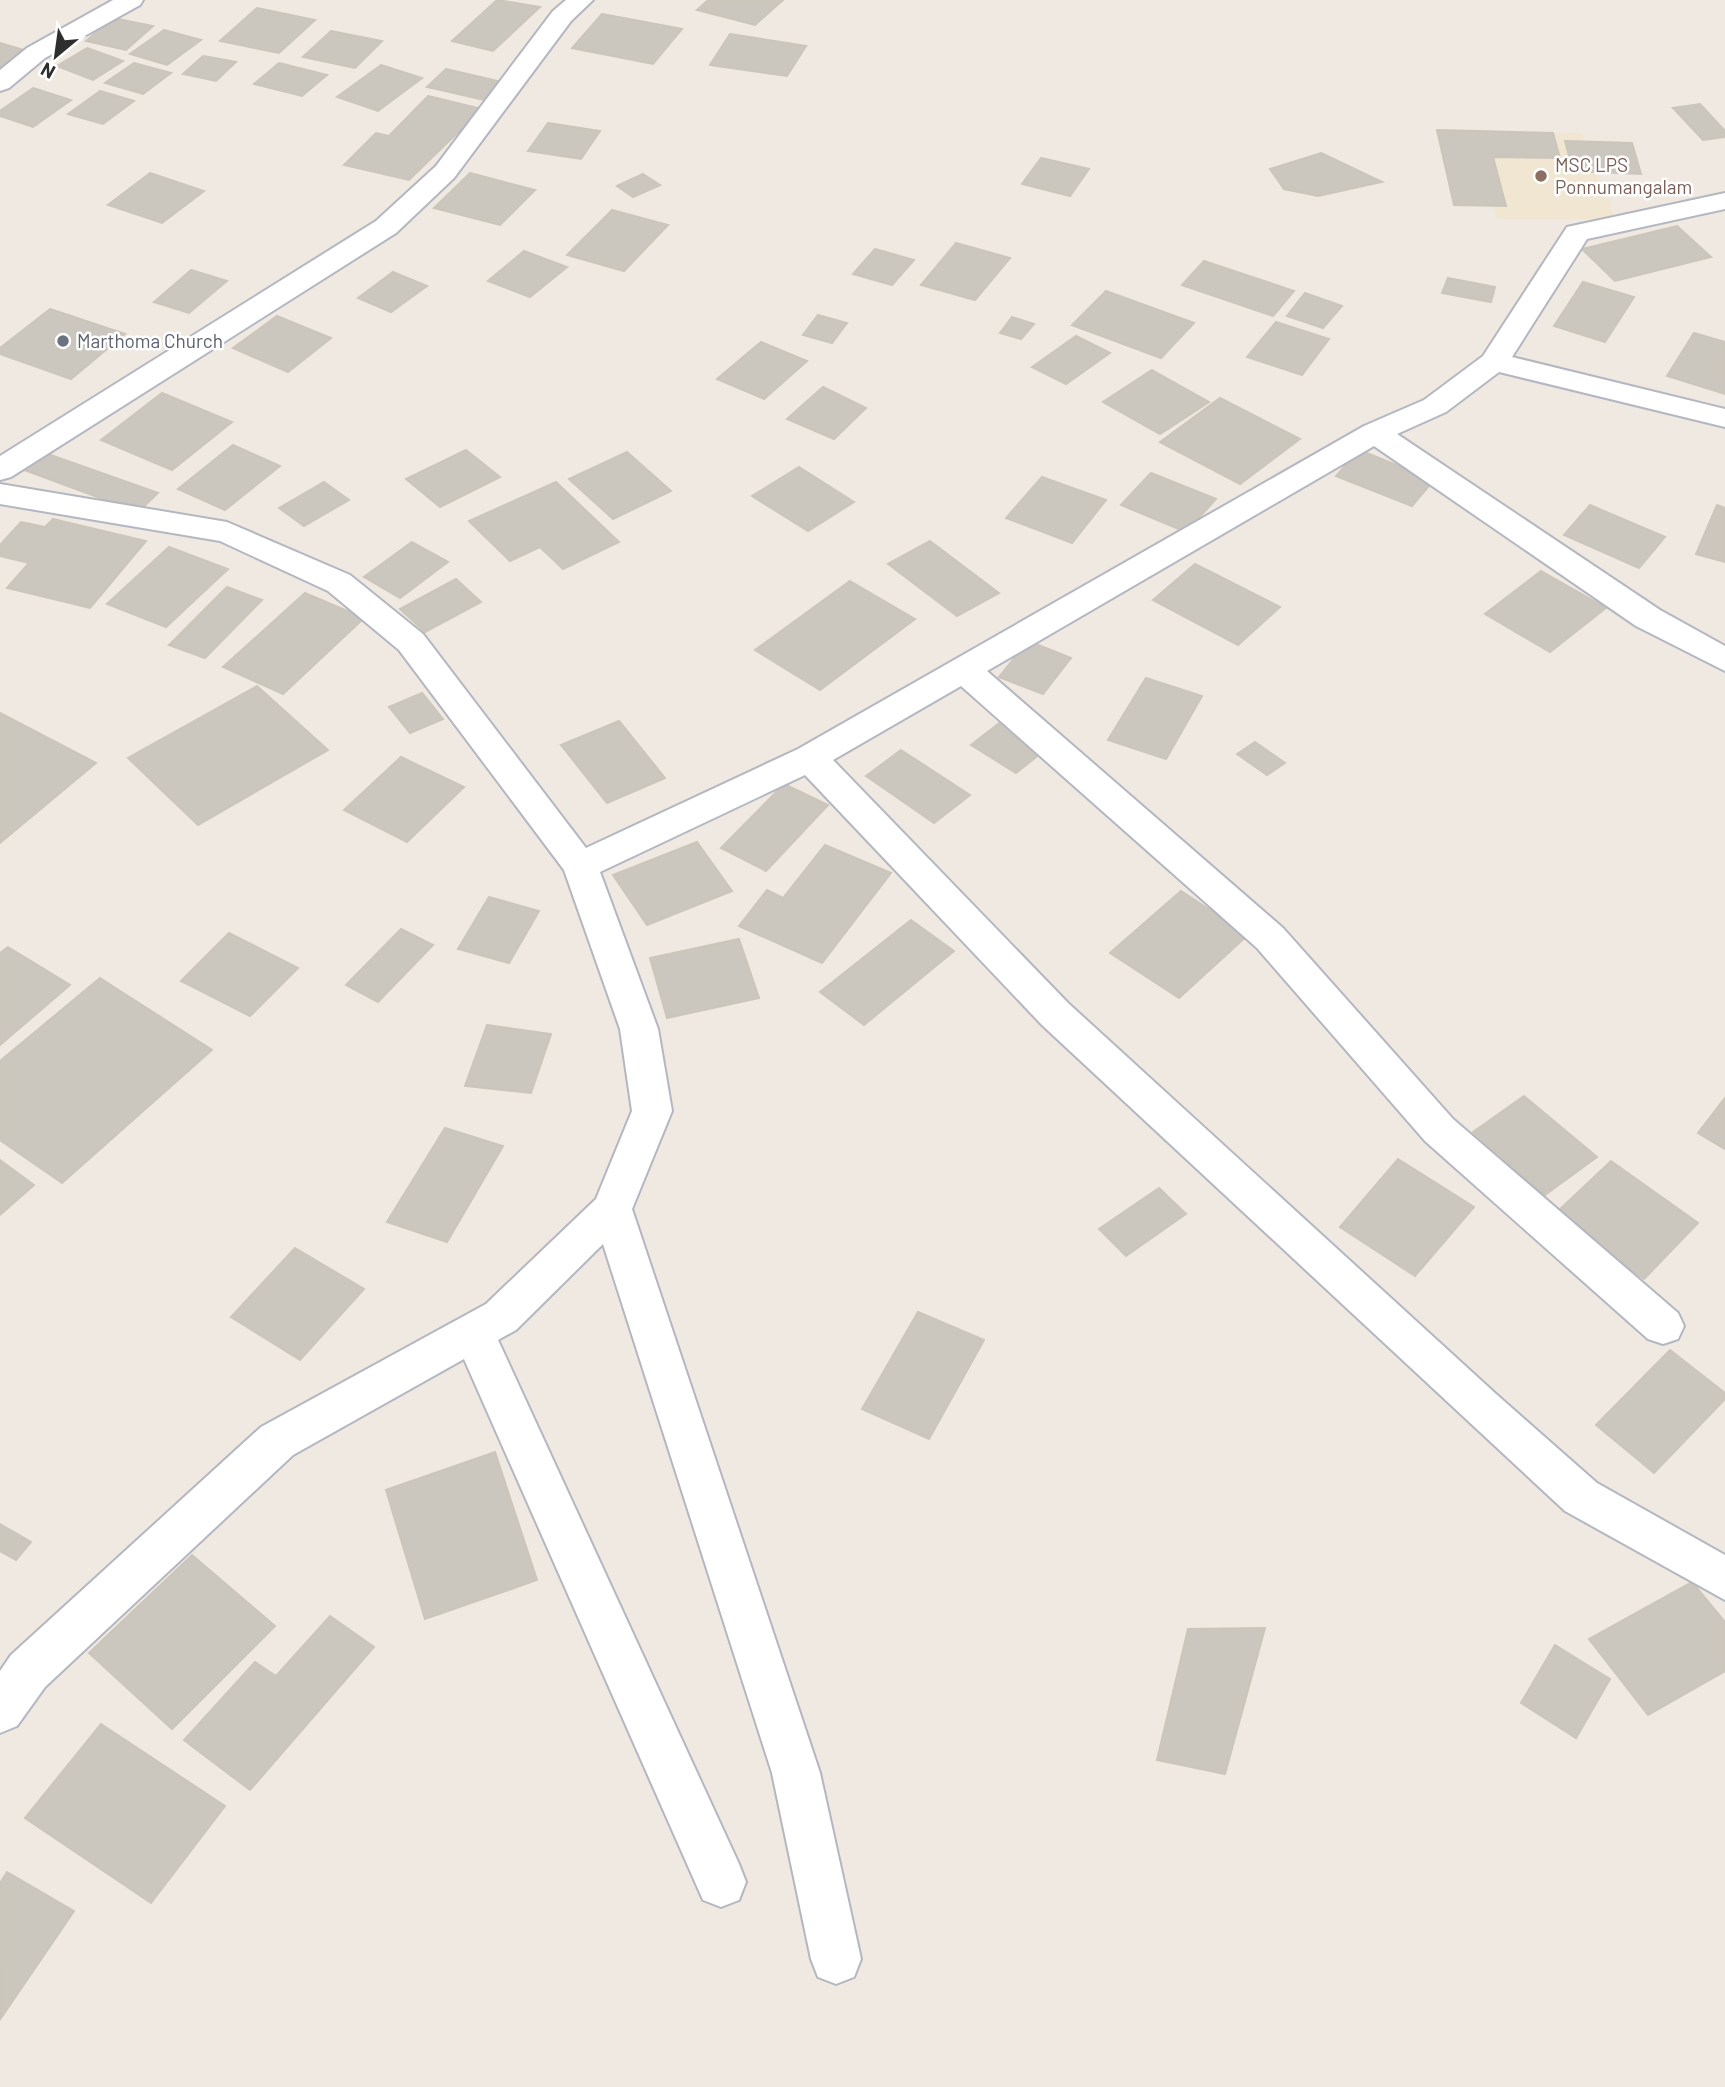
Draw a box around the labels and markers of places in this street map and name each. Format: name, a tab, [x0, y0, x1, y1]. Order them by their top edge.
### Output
place label: MSC LPS Ponnumangalam	[1555, 153, 1692, 198]
marker: MSC LPS Ponnumangalam	[1533, 168, 1549, 184]
place label: Marthoma Church	[77, 329, 223, 352]
marker: Marthoma Church	[55, 333, 71, 349]

